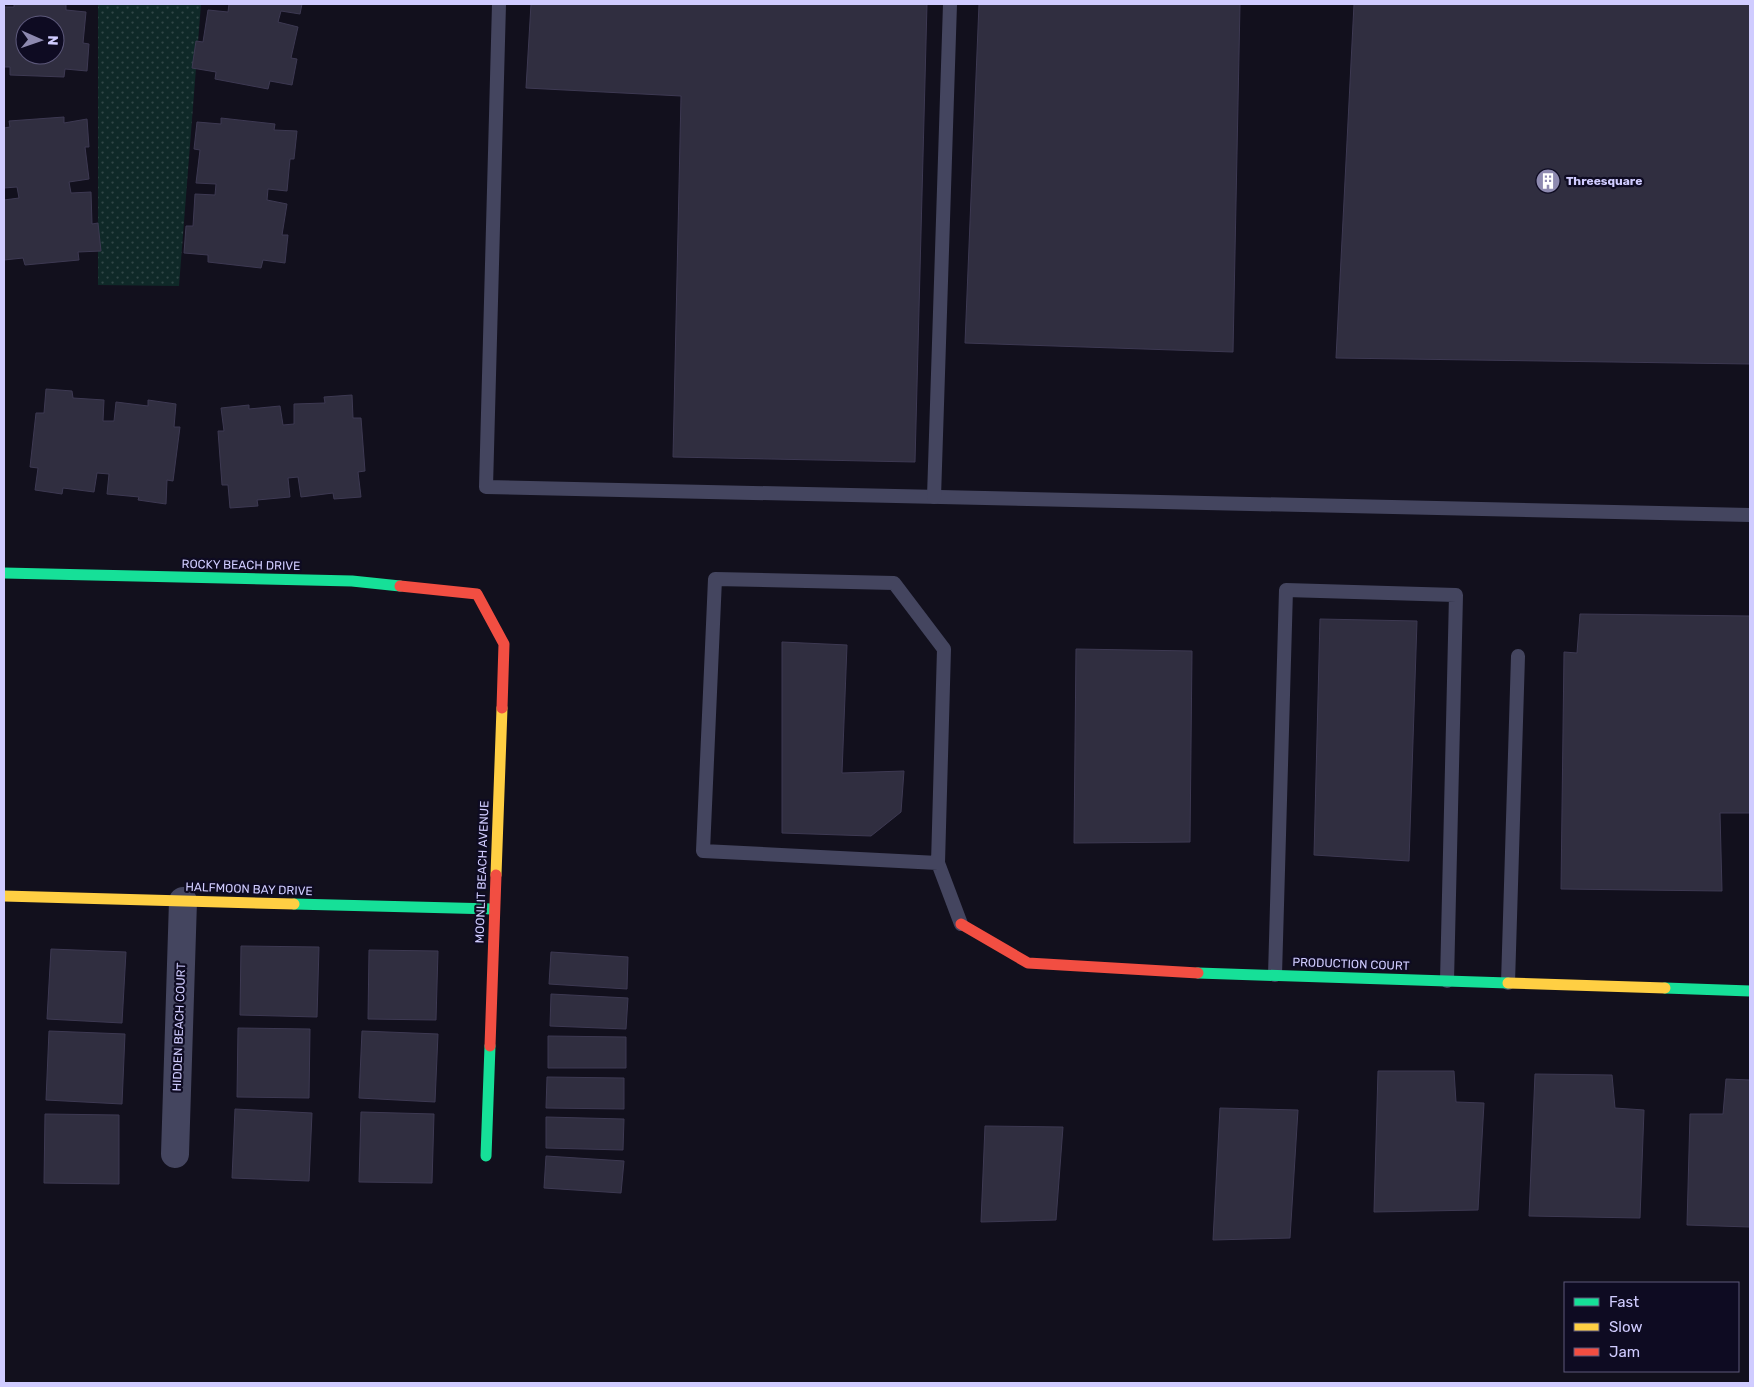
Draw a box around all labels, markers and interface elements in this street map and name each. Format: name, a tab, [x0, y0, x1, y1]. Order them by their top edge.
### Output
north arrow	[15, 15, 65, 65]
text: N	[44, 35, 61, 46]
building icon: Threesquare	[1535, 168, 1561, 194]
place label: Threesquare	[1566, 174, 1642, 188]
street label: ROCKY BEACH DRIVE	[182, 557, 300, 573]
street label: MOONLIT BEACH AVENUE	[473, 800, 491, 944]
street label: HALFMOON BAY DRIVE	[185, 880, 313, 898]
street label: PRODUCTION COURT	[1292, 955, 1410, 973]
street label: HIDDEN BEACH COURT	[170, 962, 188, 1092]
legend	[1564, 1282, 1739, 1372]
text: Fast	[1609, 1293, 1639, 1311]
text: Slow	[1609, 1318, 1642, 1336]
text: Jam	[1609, 1343, 1640, 1361]

